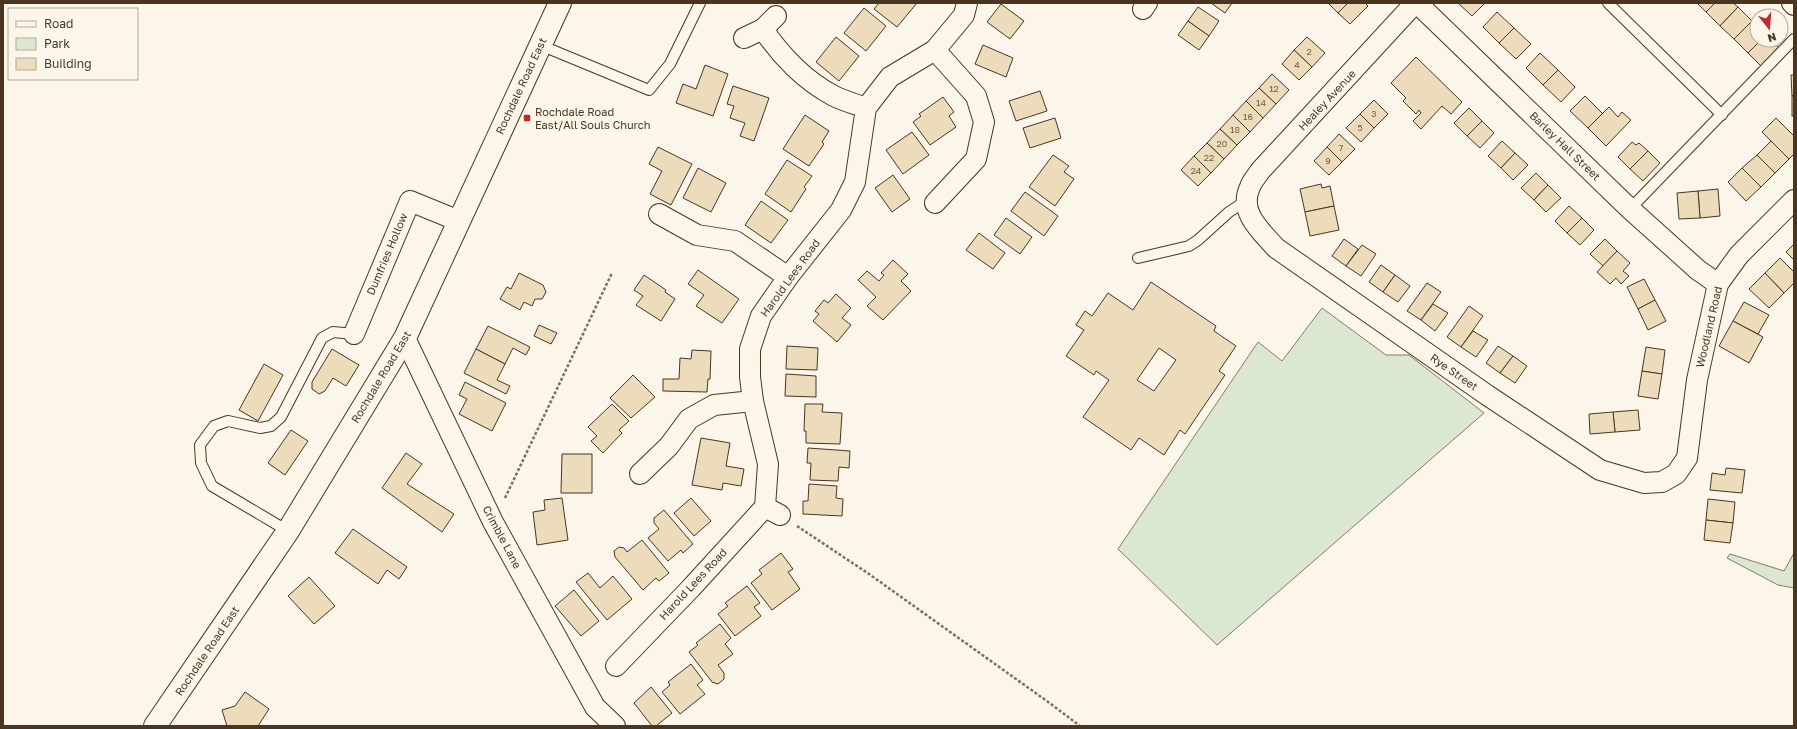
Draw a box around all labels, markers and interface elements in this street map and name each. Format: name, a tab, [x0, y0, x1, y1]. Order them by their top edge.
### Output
legend	[8, 8, 138, 80]
north arrow	[1749, 8, 1789, 48]
text: Road	[44, 16, 73, 31]
text: N	[1766, 31, 1778, 45]
street label: Rochdale Road East	[492, 35, 549, 136]
text: Park	[44, 36, 70, 51]
house number: 2	[1306, 46, 1312, 57]
text: Building	[44, 56, 92, 71]
house number: 4	[1294, 59, 1300, 70]
street label: Healey Avenue	[1295, 67, 1358, 133]
house number: 12	[1269, 83, 1279, 94]
house number: 14	[1256, 97, 1266, 108]
place label: Rochdale Road East/All Souls Church	[535, 105, 651, 131]
house number: 3	[1371, 108, 1377, 119]
street label: Barley Hall Street	[1527, 109, 1603, 183]
house number: 16	[1243, 111, 1253, 122]
marker: Rochdale Road East/All Souls Church	[522, 113, 532, 123]
house number: 5	[1357, 122, 1363, 133]
house number: 18	[1230, 124, 1240, 135]
house number: 20	[1217, 138, 1228, 149]
house number: 7	[1339, 142, 1344, 153]
house number: 22	[1204, 152, 1214, 163]
house number: 9	[1325, 155, 1331, 166]
house number: 24	[1191, 165, 1202, 176]
street label: Dumfries Hollow	[363, 211, 410, 297]
street label: Harold Lees Road	[757, 236, 822, 319]
street label: Woodland Road	[1693, 285, 1724, 369]
street label: Rochdale Road East	[348, 328, 413, 425]
street label: Rye Street	[1428, 350, 1481, 393]
street label: Crimble Lane	[480, 503, 524, 570]
street label: Harold Lees Road	[656, 545, 729, 622]
street label: Rochdale Road East	[172, 604, 241, 698]

